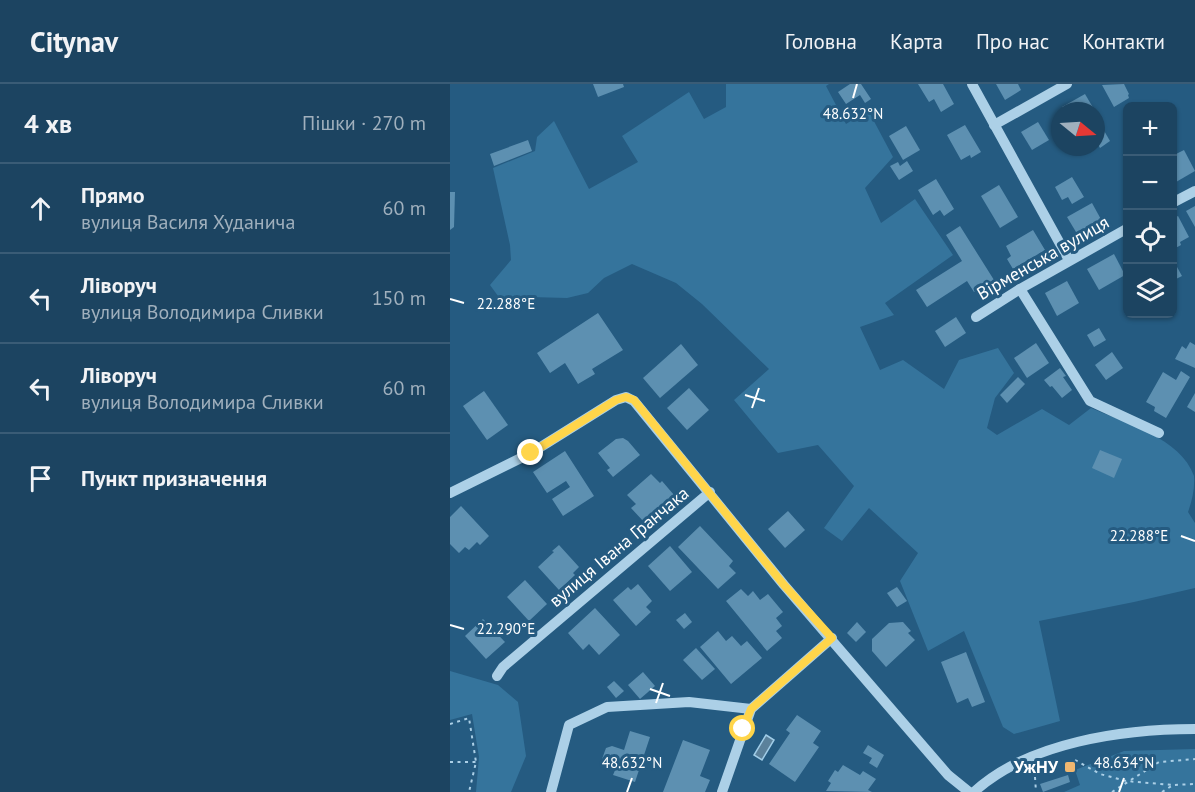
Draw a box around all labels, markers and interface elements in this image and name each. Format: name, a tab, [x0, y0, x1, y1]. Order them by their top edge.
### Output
text: Citynav	[30, 23, 118, 60]
text: Головна	[785, 28, 857, 55]
text: Карта	[890, 28, 943, 55]
text: Про нас	[976, 28, 1049, 55]
text: Контакти	[1082, 28, 1165, 55]
north arrow	[1051, 102, 1105, 156]
map controls	[1123, 102, 1177, 318]
button: +	[1123, 102, 1177, 156]
text: 48.632°N	[823, 104, 883, 123]
text: 4 хв	[24, 107, 72, 140]
text: Пішки · 270 m	[302, 110, 426, 136]
button: −	[1123, 156, 1177, 210]
text: Прямо	[81, 181, 144, 209]
icon: ahead	[24, 192, 57, 225]
text: 60 m	[383, 195, 426, 221]
text: вулиця Василя Худанича	[81, 209, 295, 235]
street label: Вірменська вулиця	[973, 210, 1113, 305]
button: locate	[1123, 210, 1177, 264]
button: layers	[1123, 264, 1177, 318]
text: Ліворуч	[81, 271, 157, 299]
icon: left	[24, 282, 57, 315]
text: 150 m	[372, 285, 426, 311]
text: 22.288°E	[477, 294, 535, 313]
text: вулиця Володимира Сливки	[81, 299, 324, 325]
text: Ліворуч	[81, 361, 157, 389]
icon: left	[24, 372, 57, 405]
text: 60 m	[383, 375, 426, 401]
text: вулиця Володимира Сливки	[81, 389, 324, 415]
route end	[517, 439, 543, 465]
icon: arrive	[24, 462, 57, 495]
text: Пункт призначення	[81, 464, 267, 492]
street label: вулиця Івана Гранчака	[544, 481, 693, 612]
text: 22.288°E	[1110, 526, 1168, 545]
text: 22.290°E	[477, 619, 535, 638]
route start	[729, 715, 755, 741]
text: 48.632°N	[602, 753, 662, 772]
text: 48.634°N	[1094, 753, 1154, 772]
place label: УжНУ	[1013, 755, 1059, 778]
marker: УжНУ	[1063, 760, 1077, 774]

